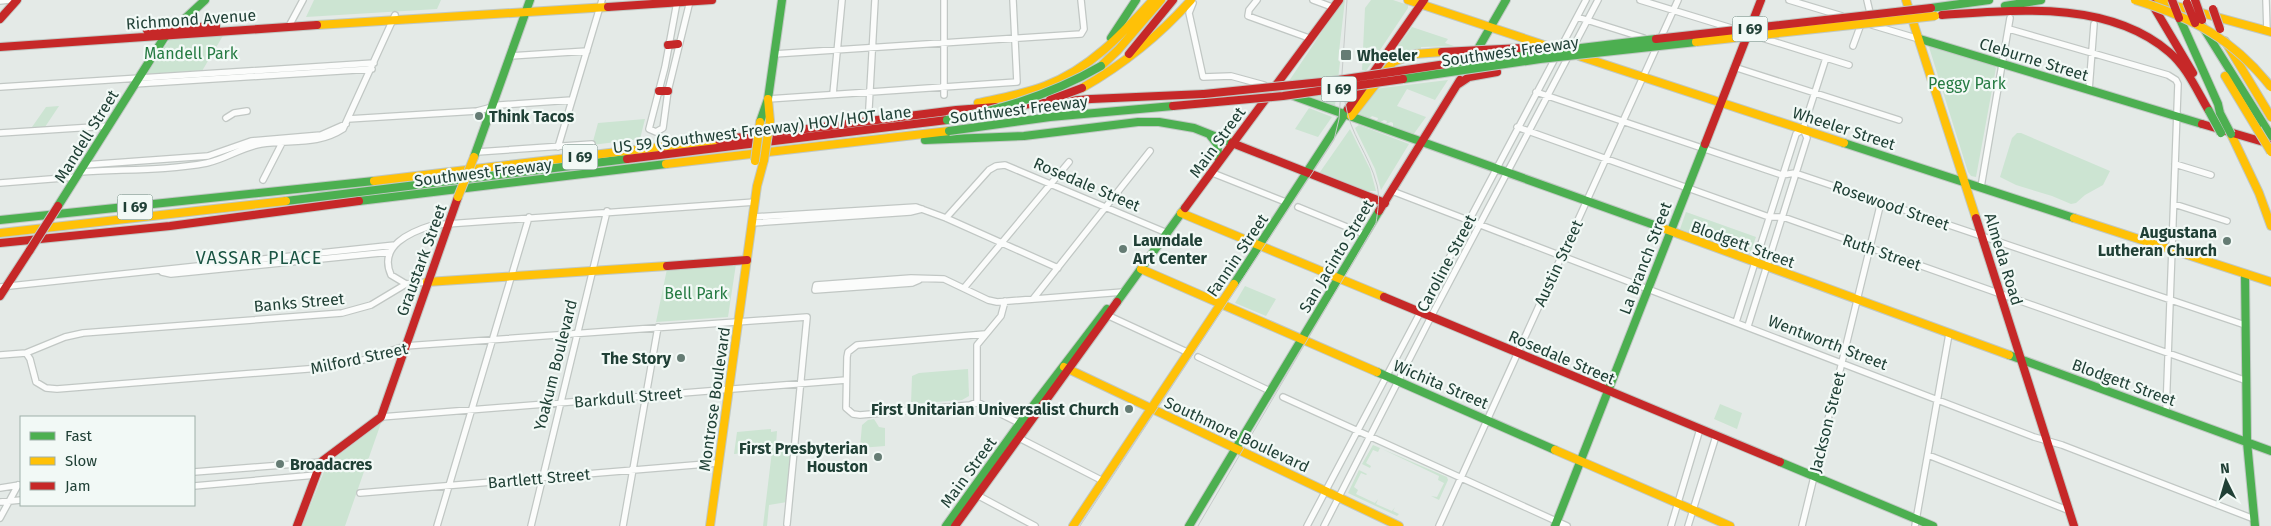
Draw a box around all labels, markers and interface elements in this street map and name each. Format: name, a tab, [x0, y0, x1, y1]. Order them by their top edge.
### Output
street label: Richmond Avenue	[125, 5, 257, 34]
road number: I 69	[1732, 16, 1768, 42]
street label: Southwest Freeway	[1440, 32, 1580, 71]
street label: Cleburne Street	[1977, 34, 2091, 85]
park label: Mandell Park	[144, 44, 239, 63]
place label: Wheeler	[1357, 46, 1418, 65]
marker: Wheeler	[1339, 48, 1353, 62]
park label: Peggy Park	[1928, 74, 2007, 93]
road number: I 69	[1322, 76, 1356, 102]
street label: Mandell Street	[50, 86, 123, 186]
street label: Southwest Freeway	[949, 92, 1089, 127]
street label: US 59 (Southwest Freeway) HOV/HOT lane	[612, 102, 912, 157]
street label: Main Street	[1185, 103, 1250, 181]
street label: Wheeler Street	[1790, 103, 1898, 154]
place label: Think Tacos	[489, 107, 575, 126]
marker: Think Tacos	[473, 110, 485, 122]
road number: I 69	[562, 144, 598, 170]
street label: Rosedale Street	[1031, 153, 1143, 216]
street label: Southwest Freeway	[413, 155, 553, 190]
street label: Rosewood Street	[1830, 177, 1952, 234]
road number: I 69	[118, 194, 152, 220]
street label: San Jacinto Street	[1295, 196, 1378, 316]
street label: La Branch Street	[1615, 199, 1676, 317]
street label: Graustark Street	[392, 201, 451, 319]
street label: Fannin Street	[1203, 210, 1272, 300]
street label: Caroline Street	[1413, 211, 1480, 315]
street label: Almeda Road	[1980, 211, 2027, 308]
street label: Austin Street	[1530, 217, 1587, 309]
street label: Blodgett Street	[1688, 217, 1798, 272]
place label: Augustana Lutheran Church	[2098, 223, 2217, 260]
street label: Ruth Street	[1840, 230, 1924, 275]
place label: Lawndale Art Center	[1132, 231, 1207, 268]
marker: Augustana Lutheran Church	[2221, 235, 2233, 247]
marker: Lawndale Art Center	[1117, 243, 1129, 255]
district label: VASSAR PLACE	[196, 247, 322, 269]
park label: Bell Park	[664, 284, 729, 303]
street label: Banks Street	[253, 289, 345, 316]
street label: Yoakum Boulevard	[530, 298, 581, 433]
street label: Wentworth Street	[1765, 311, 1891, 374]
street label: Montrose Boulevard	[695, 326, 734, 473]
street label: Rosedale Street	[1506, 326, 1618, 389]
street label: Milford Street	[309, 339, 410, 378]
place label: The Story	[601, 349, 672, 368]
marker: The Story	[675, 352, 687, 364]
street label: Blodgett Street	[2069, 355, 2179, 410]
street label: Wichita Street	[1390, 356, 1491, 413]
street label: Jackson Street	[1806, 370, 1849, 474]
street label: Barkdull Street	[573, 383, 683, 412]
street label: Southmore Boulevard	[1161, 393, 1312, 476]
place label: First Unitarian Universalist Church	[871, 400, 1119, 419]
marker: First Unitarian Universalist Church	[1123, 403, 1135, 415]
legend	[20, 416, 195, 506]
text: Fast	[65, 427, 92, 445]
street label: Main Street	[936, 433, 1001, 511]
place label: First Presbyterian Houston	[739, 439, 868, 476]
marker: First Presbyterian Houston	[872, 451, 884, 463]
text: Slow	[65, 452, 97, 470]
place label: Broadacres	[290, 455, 373, 474]
north arrow	[2201, 456, 2251, 506]
marker: Broadacres	[274, 458, 286, 470]
text: N	[2220, 460, 2230, 477]
street label: Bartlett Street	[487, 465, 591, 492]
text: Jam	[65, 477, 91, 495]

